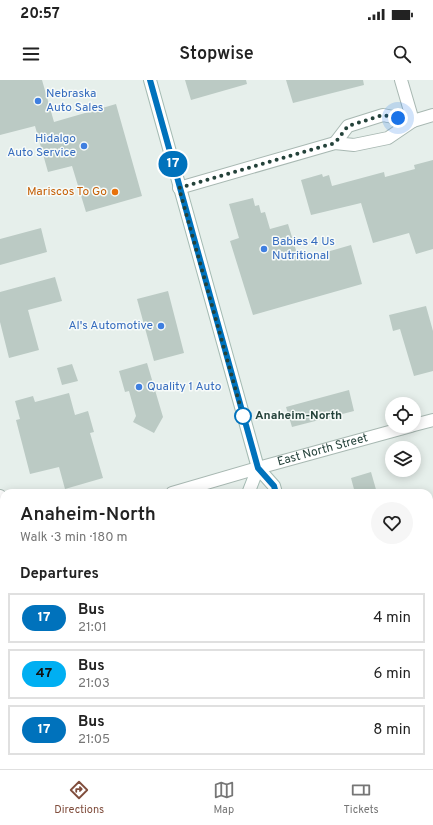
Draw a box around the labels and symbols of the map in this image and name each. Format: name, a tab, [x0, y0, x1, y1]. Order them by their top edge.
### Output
place label: Nebraska Auto Sales	[46, 86, 103, 116]
marker: Nebraska Auto Sales	[33, 96, 43, 106]
your location	[388, 108, 408, 128]
place label: Hidalgo Auto Service	[7, 131, 76, 161]
marker: Hidalgo Auto Service	[79, 141, 89, 151]
line badge: 17	[155, 151, 191, 177]
place label: Mariscos To Go	[27, 184, 107, 200]
marker: Mariscos To Go	[110, 187, 120, 197]
place label: Babies 4 Us Nutritional	[272, 234, 335, 264]
marker: Babies 4 Us Nutritional	[259, 244, 269, 254]
place label: Al's Automotive	[68, 318, 153, 334]
marker: Al's Automotive	[156, 321, 166, 331]
place label: Quality 1 Auto	[147, 379, 222, 395]
marker: Quality 1 Auto	[134, 382, 144, 392]
marker: Anaheim-North	[234, 407, 252, 425]
place label: Anaheim-North	[255, 408, 342, 424]
street label: East North Street	[275, 430, 370, 470]

